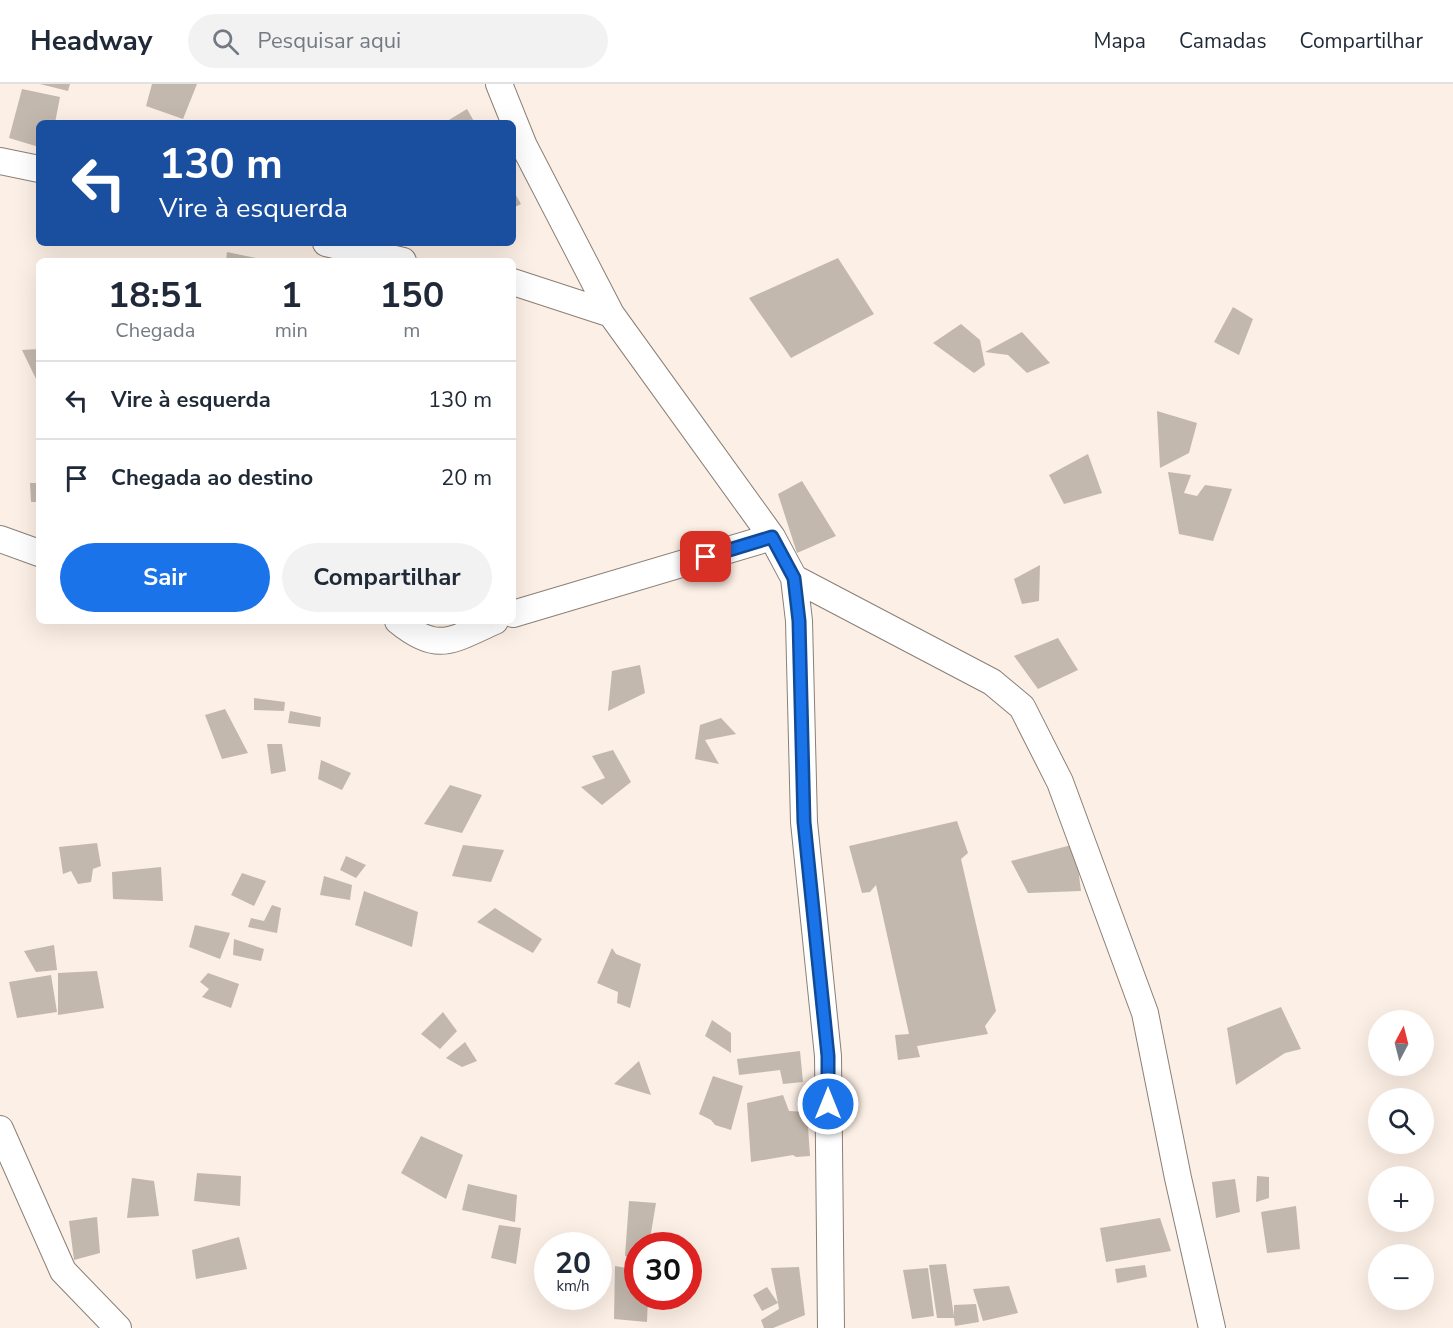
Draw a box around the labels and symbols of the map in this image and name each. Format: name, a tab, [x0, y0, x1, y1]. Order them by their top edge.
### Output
pin	[680, 531, 731, 582]
north arrow	[1368, 1010, 1434, 1076]
position arrow	[796, 1072, 860, 1136]
speed limit sign: 30	[624, 1232, 702, 1310]

